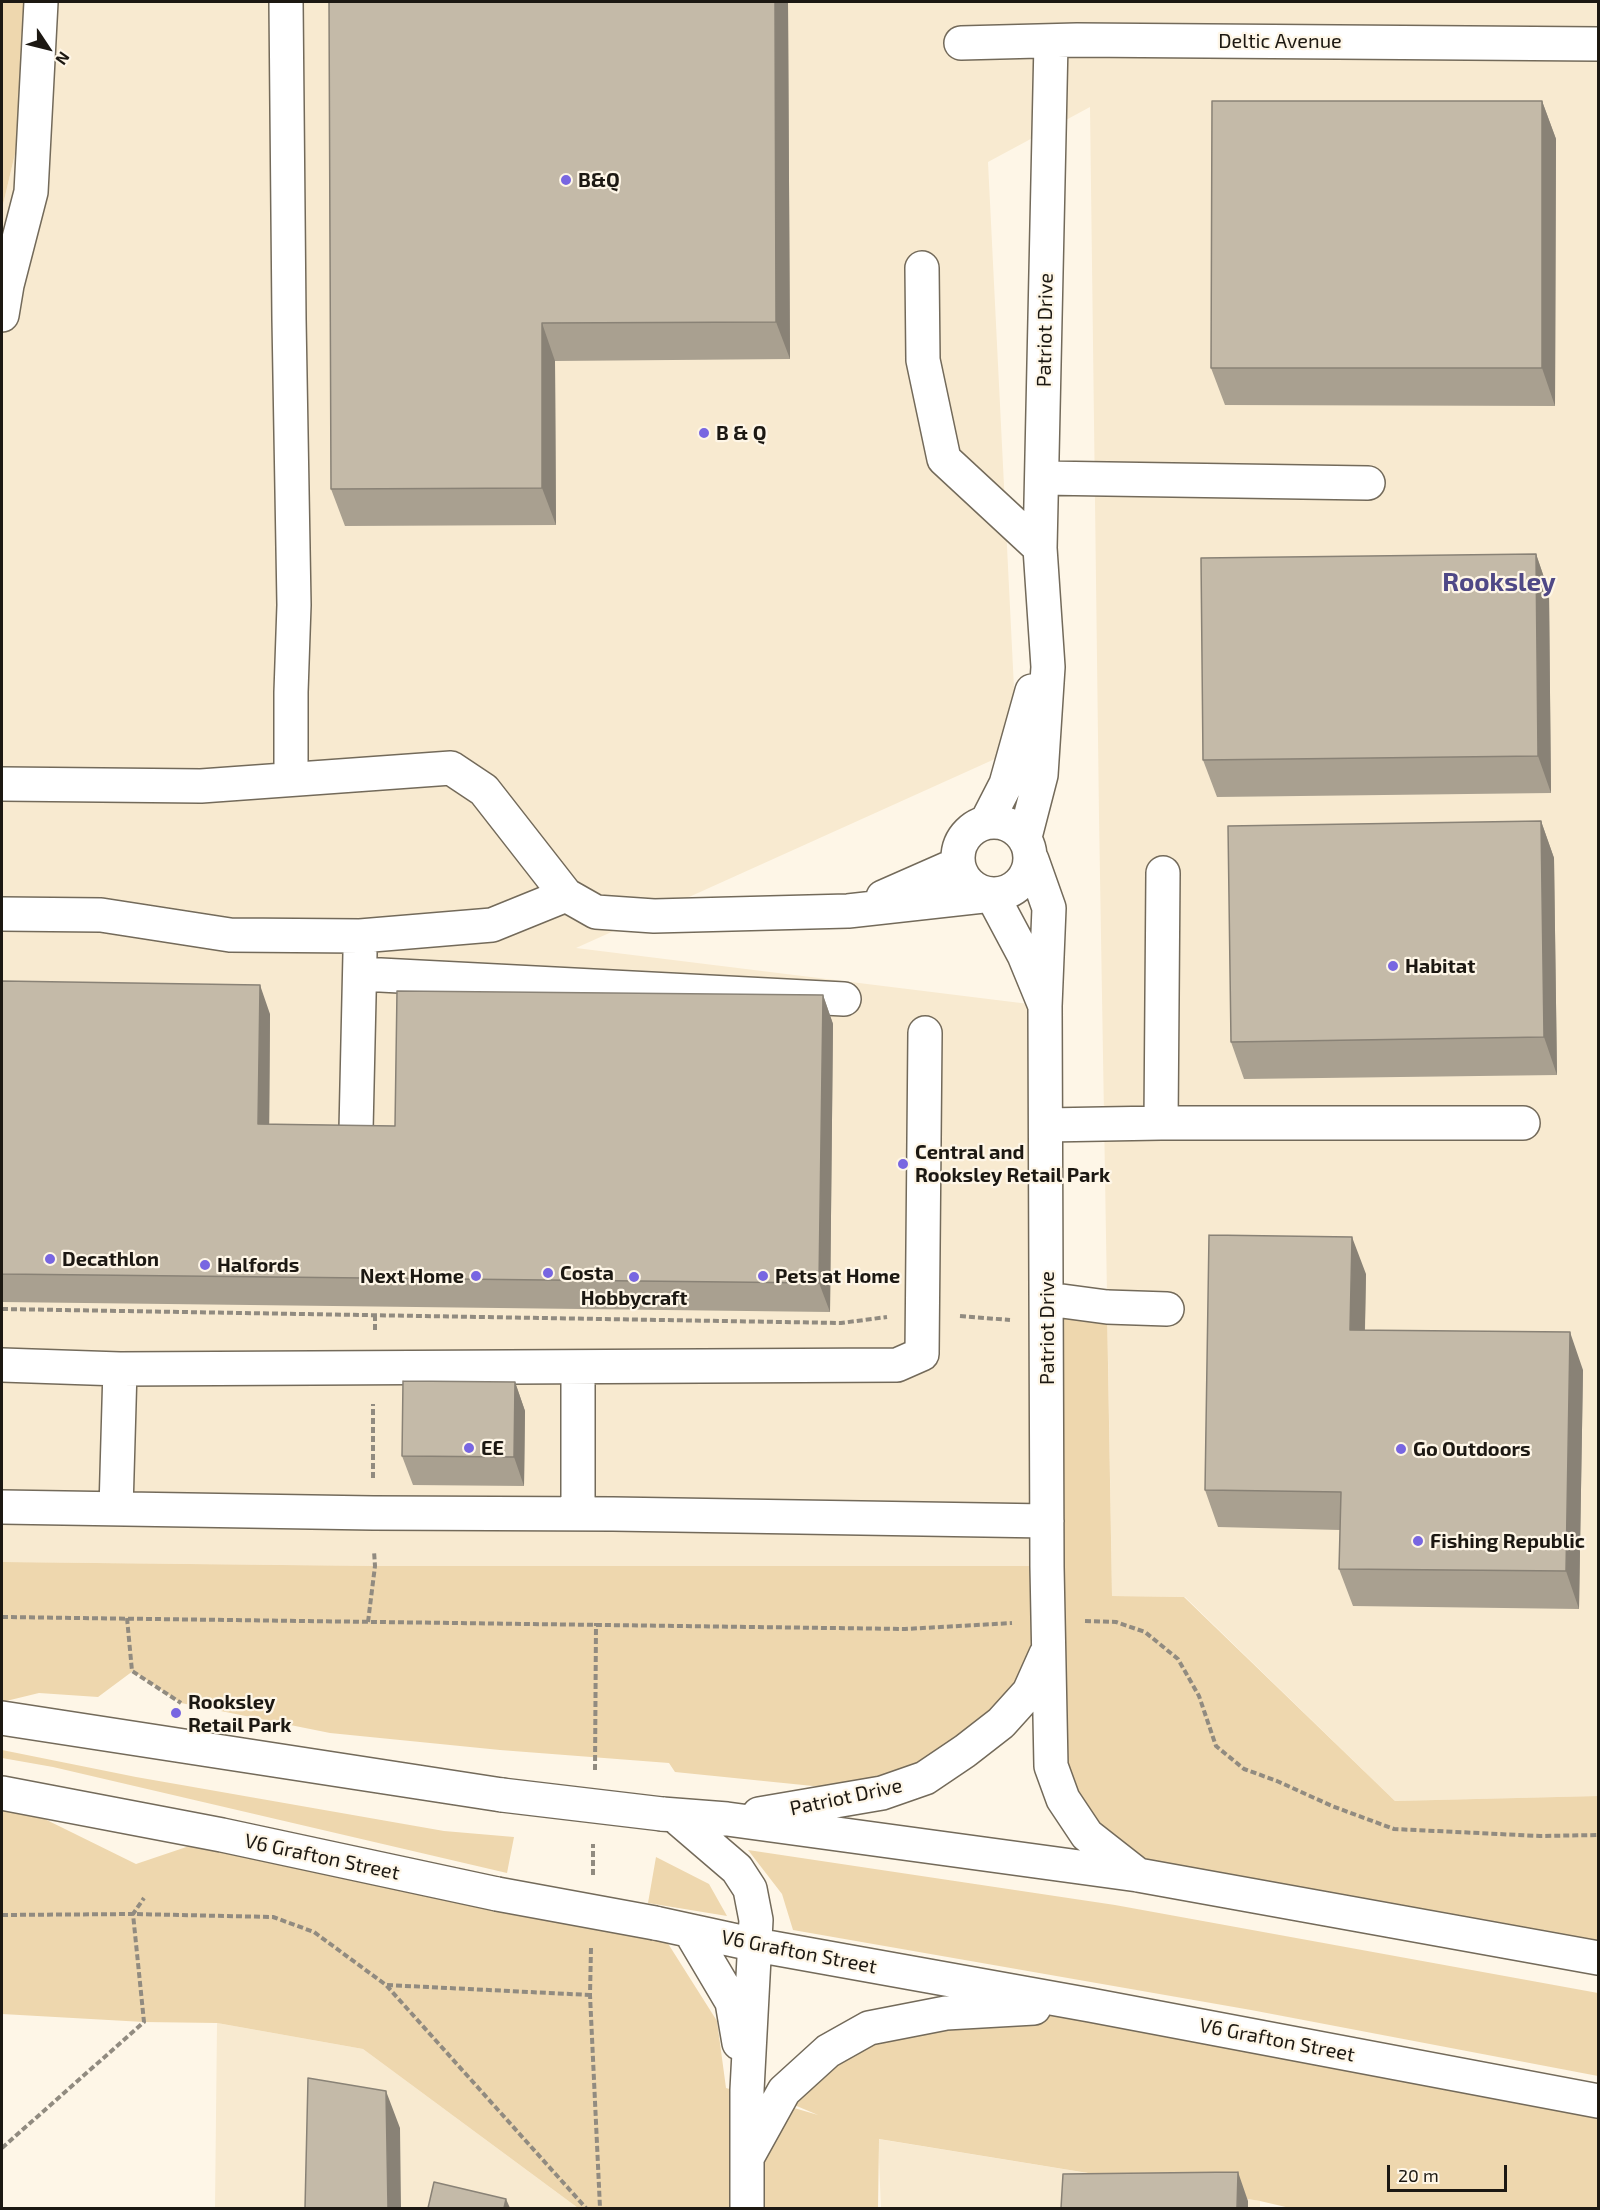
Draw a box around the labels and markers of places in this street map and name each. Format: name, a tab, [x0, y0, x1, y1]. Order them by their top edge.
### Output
place label: B&Q	[578, 168, 620, 192]
marker: B&Q	[559, 173, 573, 187]
place label: B & Q	[716, 421, 767, 445]
marker: B & Q	[697, 426, 711, 440]
place label: Habitat	[1405, 954, 1475, 978]
marker: Habitat	[1386, 959, 1400, 973]
place label: Central and Rooksley Retail Park	[915, 1140, 1110, 1187]
marker: Central and Rooksley Retail Park	[896, 1157, 910, 1171]
place label: Decathlon	[62, 1247, 159, 1271]
marker: Decathlon	[43, 1252, 57, 1266]
place label: Halfords	[217, 1253, 299, 1277]
marker: Halfords	[198, 1258, 212, 1272]
place label: Costa	[560, 1261, 614, 1285]
place label: Next Home	[360, 1264, 464, 1288]
place label: Pets at Home	[775, 1264, 900, 1288]
marker: Costa	[541, 1266, 555, 1280]
marker: Next Home	[469, 1269, 483, 1283]
marker: Pets at Home	[756, 1269, 770, 1283]
marker: Hobbycraft	[627, 1270, 641, 1284]
place label: Hobbycraft	[581, 1286, 687, 1310]
place label: EE	[481, 1436, 504, 1460]
place label: Go Outdoors	[1413, 1437, 1531, 1461]
marker: EE	[462, 1441, 476, 1455]
marker: Go Outdoors	[1394, 1442, 1408, 1456]
place label: Fishing Republic	[1430, 1529, 1585, 1553]
marker: Fishing Republic	[1411, 1534, 1425, 1548]
place label: Rooksley Retail Park	[188, 1690, 291, 1737]
marker: Rooksley Retail Park	[169, 1706, 183, 1720]

